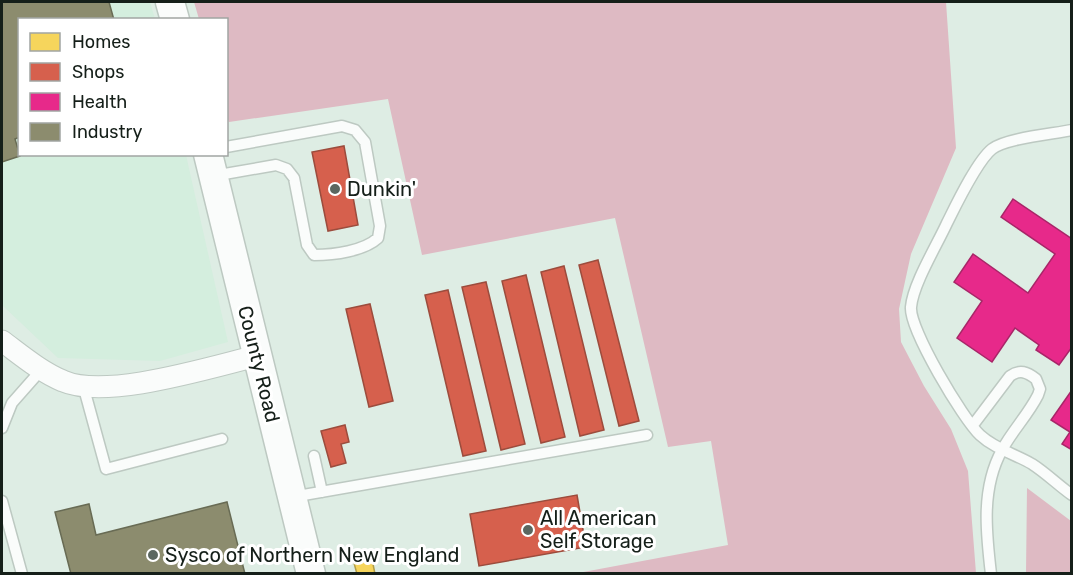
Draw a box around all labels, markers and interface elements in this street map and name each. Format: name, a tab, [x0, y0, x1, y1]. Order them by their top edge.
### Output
legend	[18, 18, 228, 156]
text: Homes	[72, 31, 130, 53]
text: Shops	[72, 61, 124, 83]
text: Health	[72, 91, 127, 113]
text: Industry	[72, 121, 142, 143]
place label: Dunkin'	[347, 177, 416, 201]
marker: Dunkin'	[328, 182, 342, 196]
street label: County Road	[233, 303, 285, 425]
place label: All American Self Storage	[540, 506, 657, 553]
marker: All American Self Storage	[521, 523, 535, 537]
place label: Sysco of Northern New England	[165, 543, 460, 567]
marker: Sysco of Northern New England	[146, 548, 160, 562]

